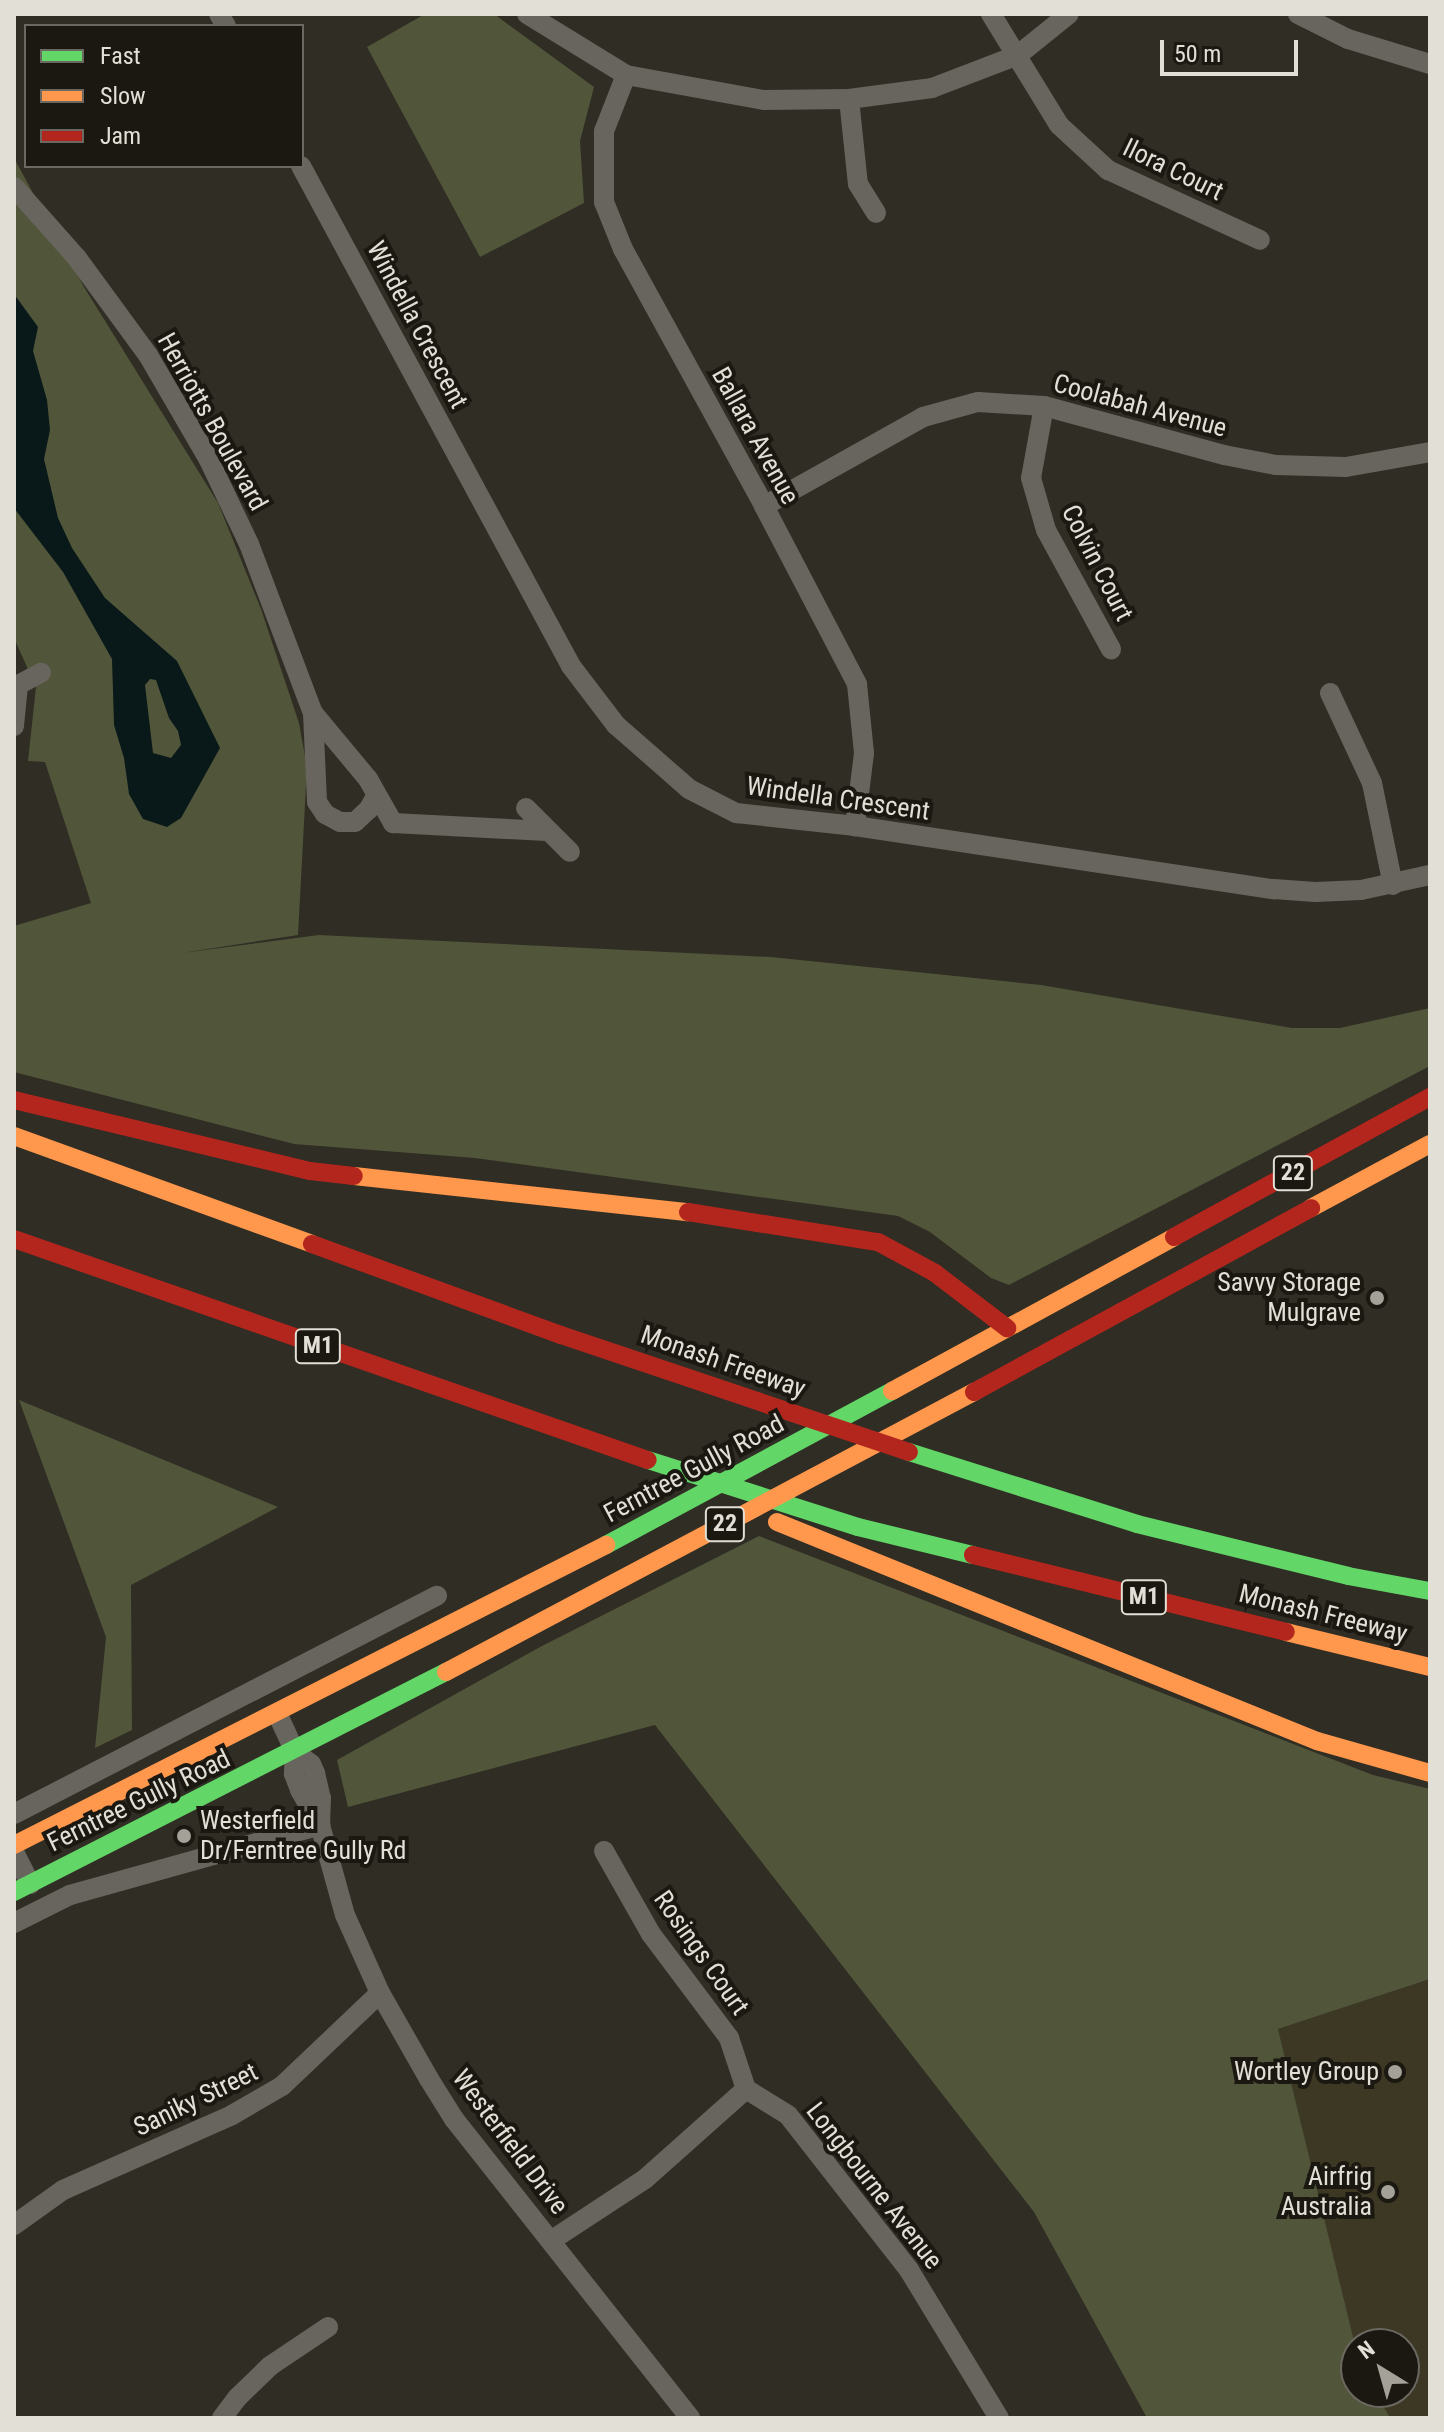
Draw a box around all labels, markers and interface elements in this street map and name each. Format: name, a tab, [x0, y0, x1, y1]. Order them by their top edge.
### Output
legend	[24, 24, 304, 168]
scale bar	[1164, 24, 1302, 74]
text: 50 m	[1174, 40, 1221, 68]
text: Fast	[100, 42, 141, 70]
text: Slow	[100, 82, 146, 110]
text: Jam	[100, 122, 141, 150]
street label: Ilora Court	[1118, 132, 1228, 208]
street label: Windella Crescent	[360, 236, 474, 414]
street label: Herriotts Boulevard	[150, 328, 274, 516]
street label: Ballara Avenue	[705, 362, 805, 510]
street label: Coolabah Avenue	[1050, 368, 1230, 444]
street label: Colvin Court	[1054, 500, 1140, 626]
street label: Windella Crescent	[744, 771, 932, 827]
road number: 22	[1271, 1153, 1315, 1193]
place label: Savvy Storage Mulgrave	[1217, 1267, 1361, 1328]
marker: Savvy Storage Mulgrave	[1368, 1289, 1386, 1307]
street label: Monash Freeway	[636, 1319, 810, 1405]
road number: M1	[294, 1326, 342, 1366]
street label: Ferntree Gully Road	[599, 1408, 789, 1530]
road number: 22	[703, 1504, 747, 1544]
road number: M1	[1120, 1577, 1168, 1617]
street label: Monash Freeway	[1236, 1578, 1410, 1650]
street label: Ferntree Gully Road	[42, 1743, 236, 1859]
place label: Westerfield Dr/Ferntree Gully Rd	[200, 1805, 406, 1866]
marker: Westerfield Dr/Ferntree Gully Rd	[175, 1827, 193, 1845]
street label: Rosings Court	[647, 1885, 755, 2021]
place label: Wortley Group	[1234, 2056, 1379, 2088]
street label: Saniky Street	[129, 2057, 263, 2143]
marker: Wortley Group	[1386, 2063, 1404, 2081]
street label: Westerfield Drive	[446, 2064, 574, 2220]
street label: Longbourne Avenue	[799, 2096, 949, 2276]
place label: Airfrig Australia	[1281, 2161, 1372, 2222]
marker: Airfrig Australia	[1379, 2183, 1397, 2201]
north arrow	[1340, 2328, 1420, 2408]
text: N	[1354, 2336, 1379, 2364]

